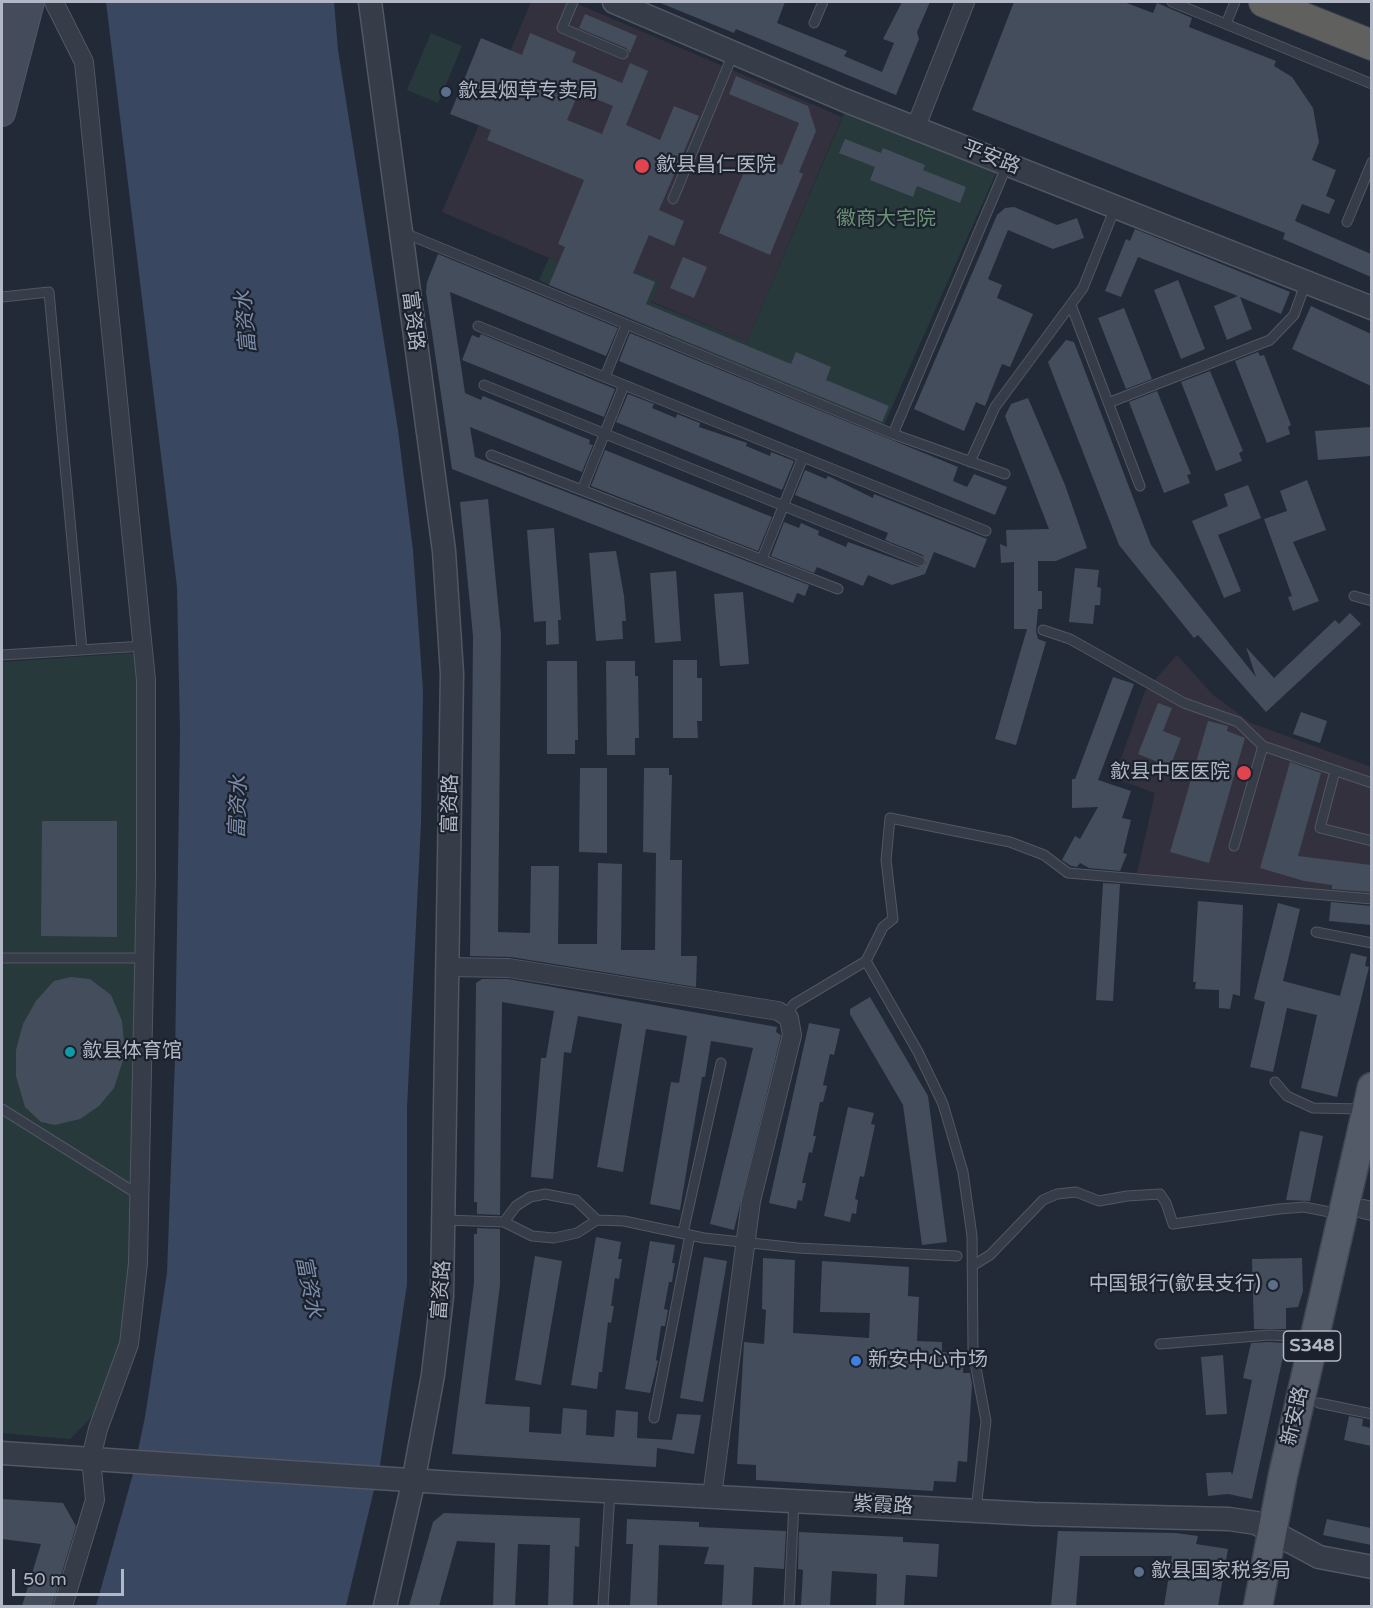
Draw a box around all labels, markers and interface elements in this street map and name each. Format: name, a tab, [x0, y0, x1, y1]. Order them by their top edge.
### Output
place label: 歙县烟草专卖局	[458, 80, 598, 104]
marker: 歙县烟草专卖局	[439, 85, 453, 99]
street label: 平安路	[959, 136, 1023, 180]
place label: 歙县昌仁医院	[656, 154, 776, 178]
marker: 歙县昌仁医院	[633, 157, 651, 175]
park label: 徽商大宅院	[836, 208, 936, 232]
water label: 富资水	[232, 290, 262, 354]
street label: 富资路	[396, 290, 428, 352]
place label: 歙县中医医院	[1110, 761, 1230, 785]
marker: 歙县中医医院	[1235, 764, 1253, 782]
street label: 富资路	[438, 774, 464, 834]
water label: 富资水	[225, 775, 253, 839]
place label: 歙县体育馆	[82, 1040, 182, 1064]
marker: 歙县体育馆	[63, 1045, 77, 1059]
water label: 富资水	[290, 1254, 326, 1320]
street label: 富资路	[428, 1259, 456, 1321]
place label: 中国银行(歙县支行)	[1089, 1273, 1261, 1297]
marker: 中国银行(歙县支行)	[1266, 1278, 1280, 1292]
road number: S348	[1284, 1331, 1340, 1361]
place label: 新安中心市场	[868, 1349, 988, 1373]
marker: 新安中心市场	[849, 1354, 863, 1368]
street label: 新安路	[1278, 1384, 1314, 1448]
street label: 紫霞路	[852, 1492, 914, 1520]
scale bar	[15, 1557, 128, 1595]
place label: 歙县国家税务局	[1151, 1560, 1291, 1584]
marker: 歙县国家税务局	[1132, 1565, 1146, 1579]
text: 50 m	[23, 1568, 67, 1590]

